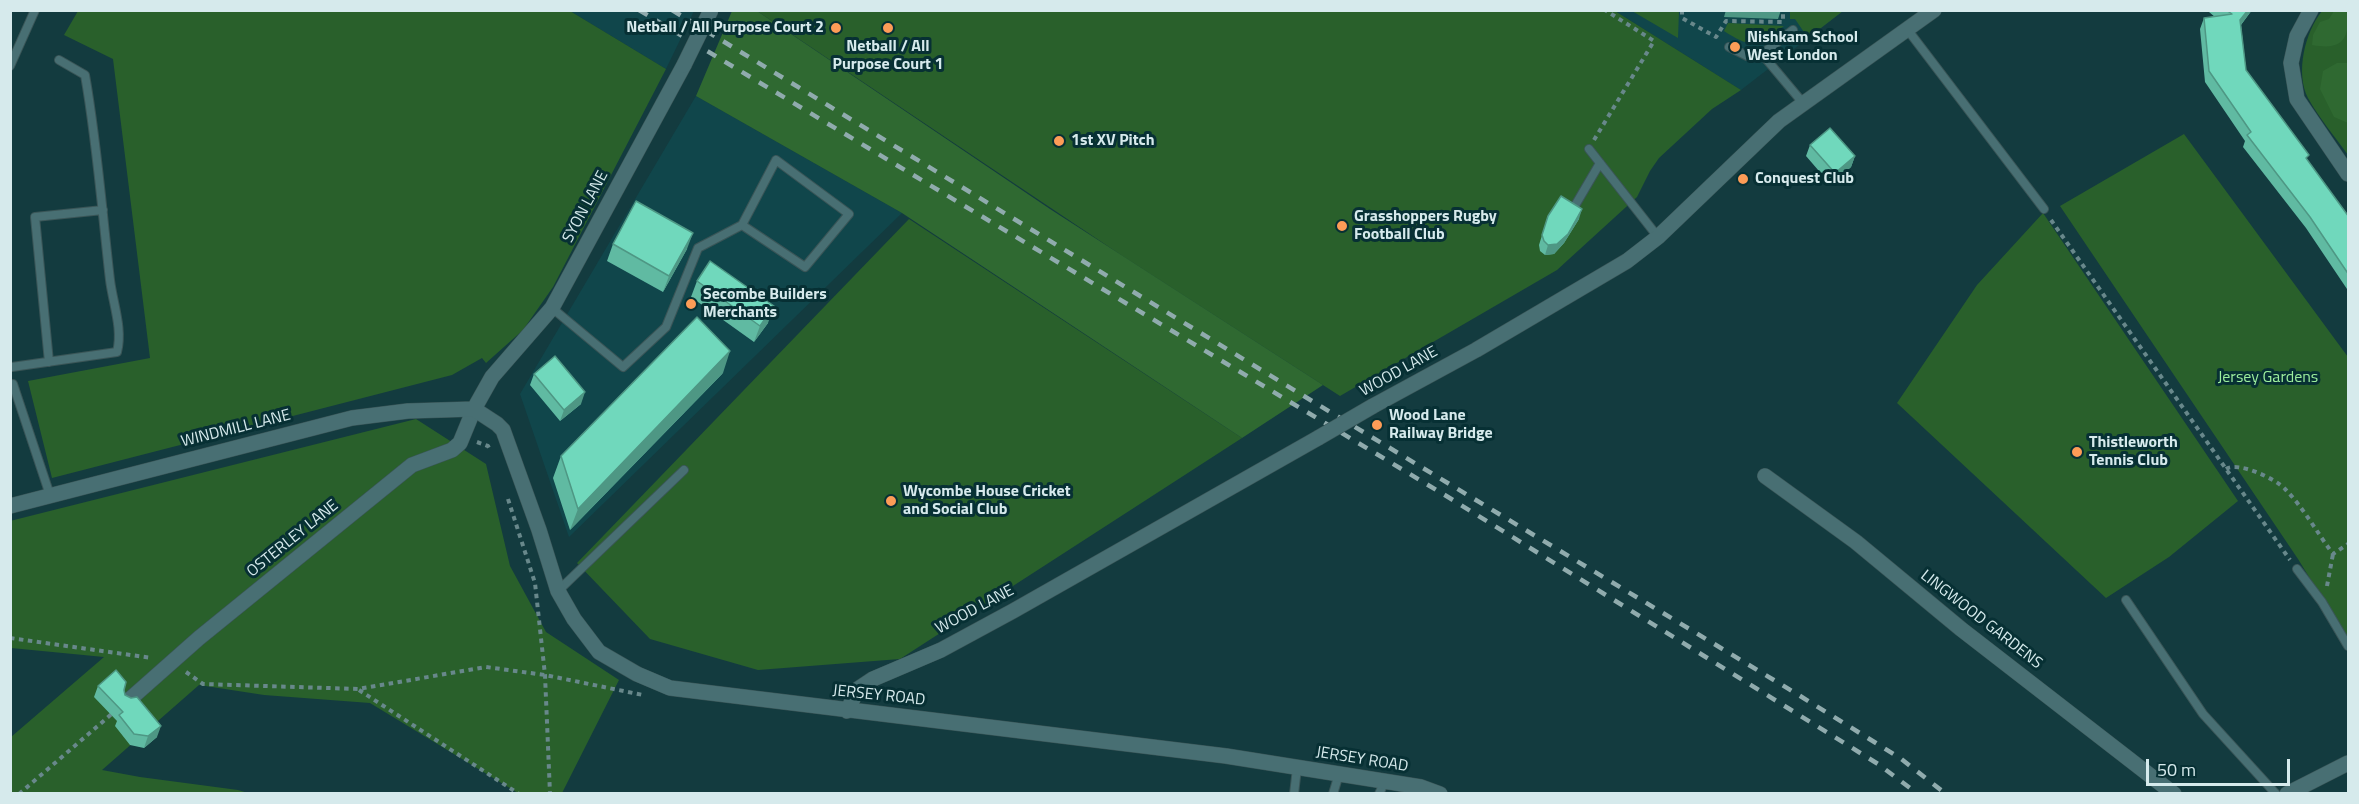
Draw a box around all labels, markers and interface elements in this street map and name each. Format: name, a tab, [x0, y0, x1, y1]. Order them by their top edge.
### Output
place label: Netball / All Purpose Court 2	[626, 18, 824, 38]
marker: Netball / All Purpose Court 2	[829, 21, 843, 35]
marker: Netball / All Purpose Court 1	[881, 21, 895, 35]
place label: Nishkam School West London	[1747, 28, 1858, 66]
place label: Netball / All Purpose Court 1	[833, 37, 943, 75]
marker: Nishkam School West London	[1728, 40, 1742, 54]
place label: 1st XV Pitch	[1071, 131, 1154, 151]
marker: 1st XV Pitch	[1052, 134, 1066, 148]
street label: SYON LANE	[559, 168, 613, 246]
place label: Conquest Club	[1755, 169, 1854, 189]
marker: Conquest Club	[1736, 172, 1750, 186]
place label: Grasshoppers Rugby Football Club	[1354, 207, 1497, 245]
marker: Grasshoppers Rugby Football Club	[1335, 219, 1349, 233]
place label: Secombe Builders Merchants	[703, 285, 827, 323]
marker: Secombe Builders Merchants	[684, 297, 698, 311]
street label: WOOD LANE	[1357, 343, 1441, 401]
park label: Jersey Gardens	[2218, 368, 2318, 388]
street label: WINDMILL LANE	[179, 406, 293, 452]
place label: Wood Lane Railway Bridge	[1389, 406, 1493, 444]
marker: Wood Lane Railway Bridge	[1370, 418, 1384, 432]
place label: Thistleworth Tennis Club	[2089, 433, 2178, 471]
marker: Thistleworth Tennis Club	[2070, 445, 2084, 459]
place label: Wycombe House Cricket and Social Club	[903, 482, 1070, 520]
marker: Wycombe House Cricket and Social Club	[884, 494, 898, 508]
street label: OSTERLEY LANE	[243, 496, 343, 582]
street label: LINGWOOD GARDENS	[1916, 566, 2046, 674]
street label: WOOD LANE	[933, 581, 1017, 639]
street label: JERSEY ROAD	[832, 682, 926, 710]
street label: JERSEY ROAD	[1315, 743, 1409, 777]
scale bar	[2149, 747, 2293, 785]
text: 50 m	[2157, 756, 2196, 783]

